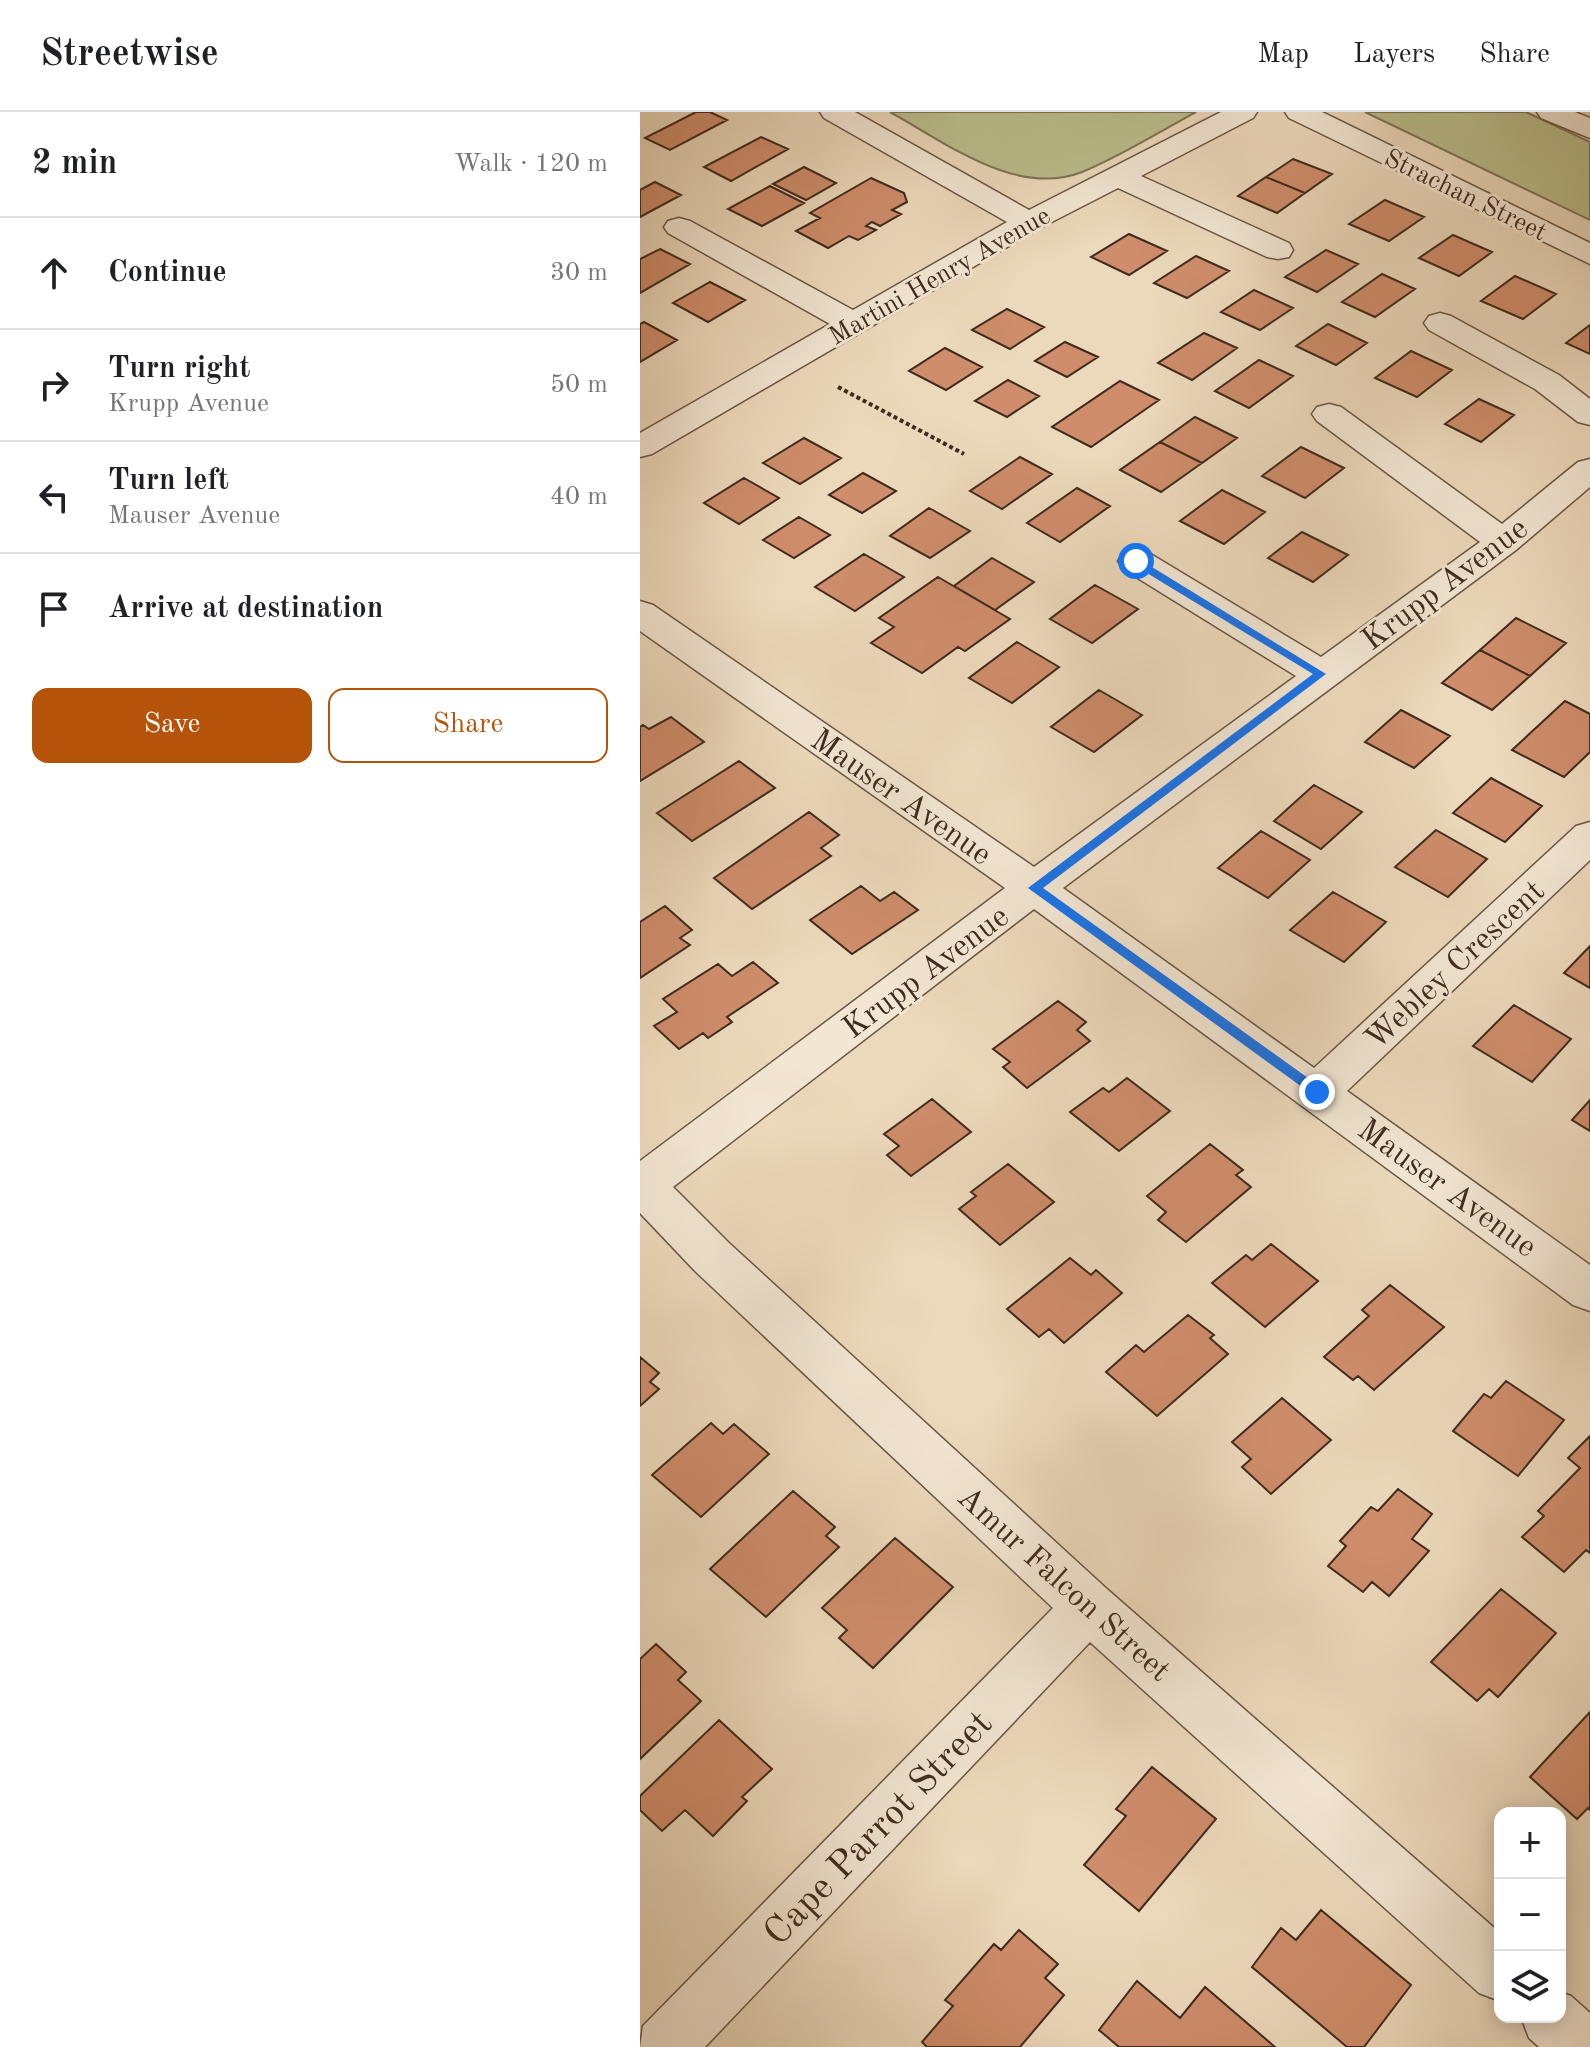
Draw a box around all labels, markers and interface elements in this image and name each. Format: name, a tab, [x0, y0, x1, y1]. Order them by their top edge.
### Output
text: Streetwise	[40, 36, 219, 74]
text: Map	[1257, 41, 1309, 69]
text: Layers	[1353, 41, 1435, 69]
text: Share	[1479, 41, 1550, 69]
street label: Strachan Street	[1380, 145, 1550, 246]
text: 2 min	[32, 147, 117, 181]
text: Walk · 120 m	[454, 151, 608, 177]
street label: Martini Henry Avenue	[825, 203, 1055, 351]
icon: ahead	[32, 251, 76, 295]
text: Continue	[108, 258, 227, 288]
text: 30 m	[550, 260, 608, 286]
text: Turn right	[108, 354, 250, 384]
icon: right	[32, 363, 76, 407]
text: 50 m	[550, 372, 608, 398]
text: Krupp Avenue	[108, 391, 269, 417]
text: Turn left	[108, 466, 229, 496]
icon: left	[32, 475, 76, 519]
text: 40 m	[550, 484, 608, 510]
text: Mauser Avenue	[108, 503, 280, 529]
street label: Krupp Avenue	[1357, 513, 1535, 658]
route start	[1118, 543, 1154, 579]
icon: arrive	[32, 587, 76, 631]
text: Arrive at destination	[108, 594, 383, 624]
button: Save	[32, 688, 312, 763]
button: Share	[328, 688, 608, 763]
street label: Mauser Avenue	[804, 725, 996, 872]
street label: Webley Crescent	[1360, 875, 1552, 1057]
street label: Krupp Avenue	[838, 901, 1016, 1046]
route end	[1299, 1074, 1335, 1110]
street label: Mauser Avenue	[1351, 1114, 1541, 1265]
street label: Amur Falcon Street	[951, 1482, 1175, 1689]
street label: Cape Parrot Street	[758, 1705, 1000, 1954]
map controls	[1494, 1807, 1566, 2023]
button: +	[1494, 1807, 1566, 1879]
button: −	[1494, 1879, 1566, 1951]
button: layers	[1494, 1951, 1566, 2023]

